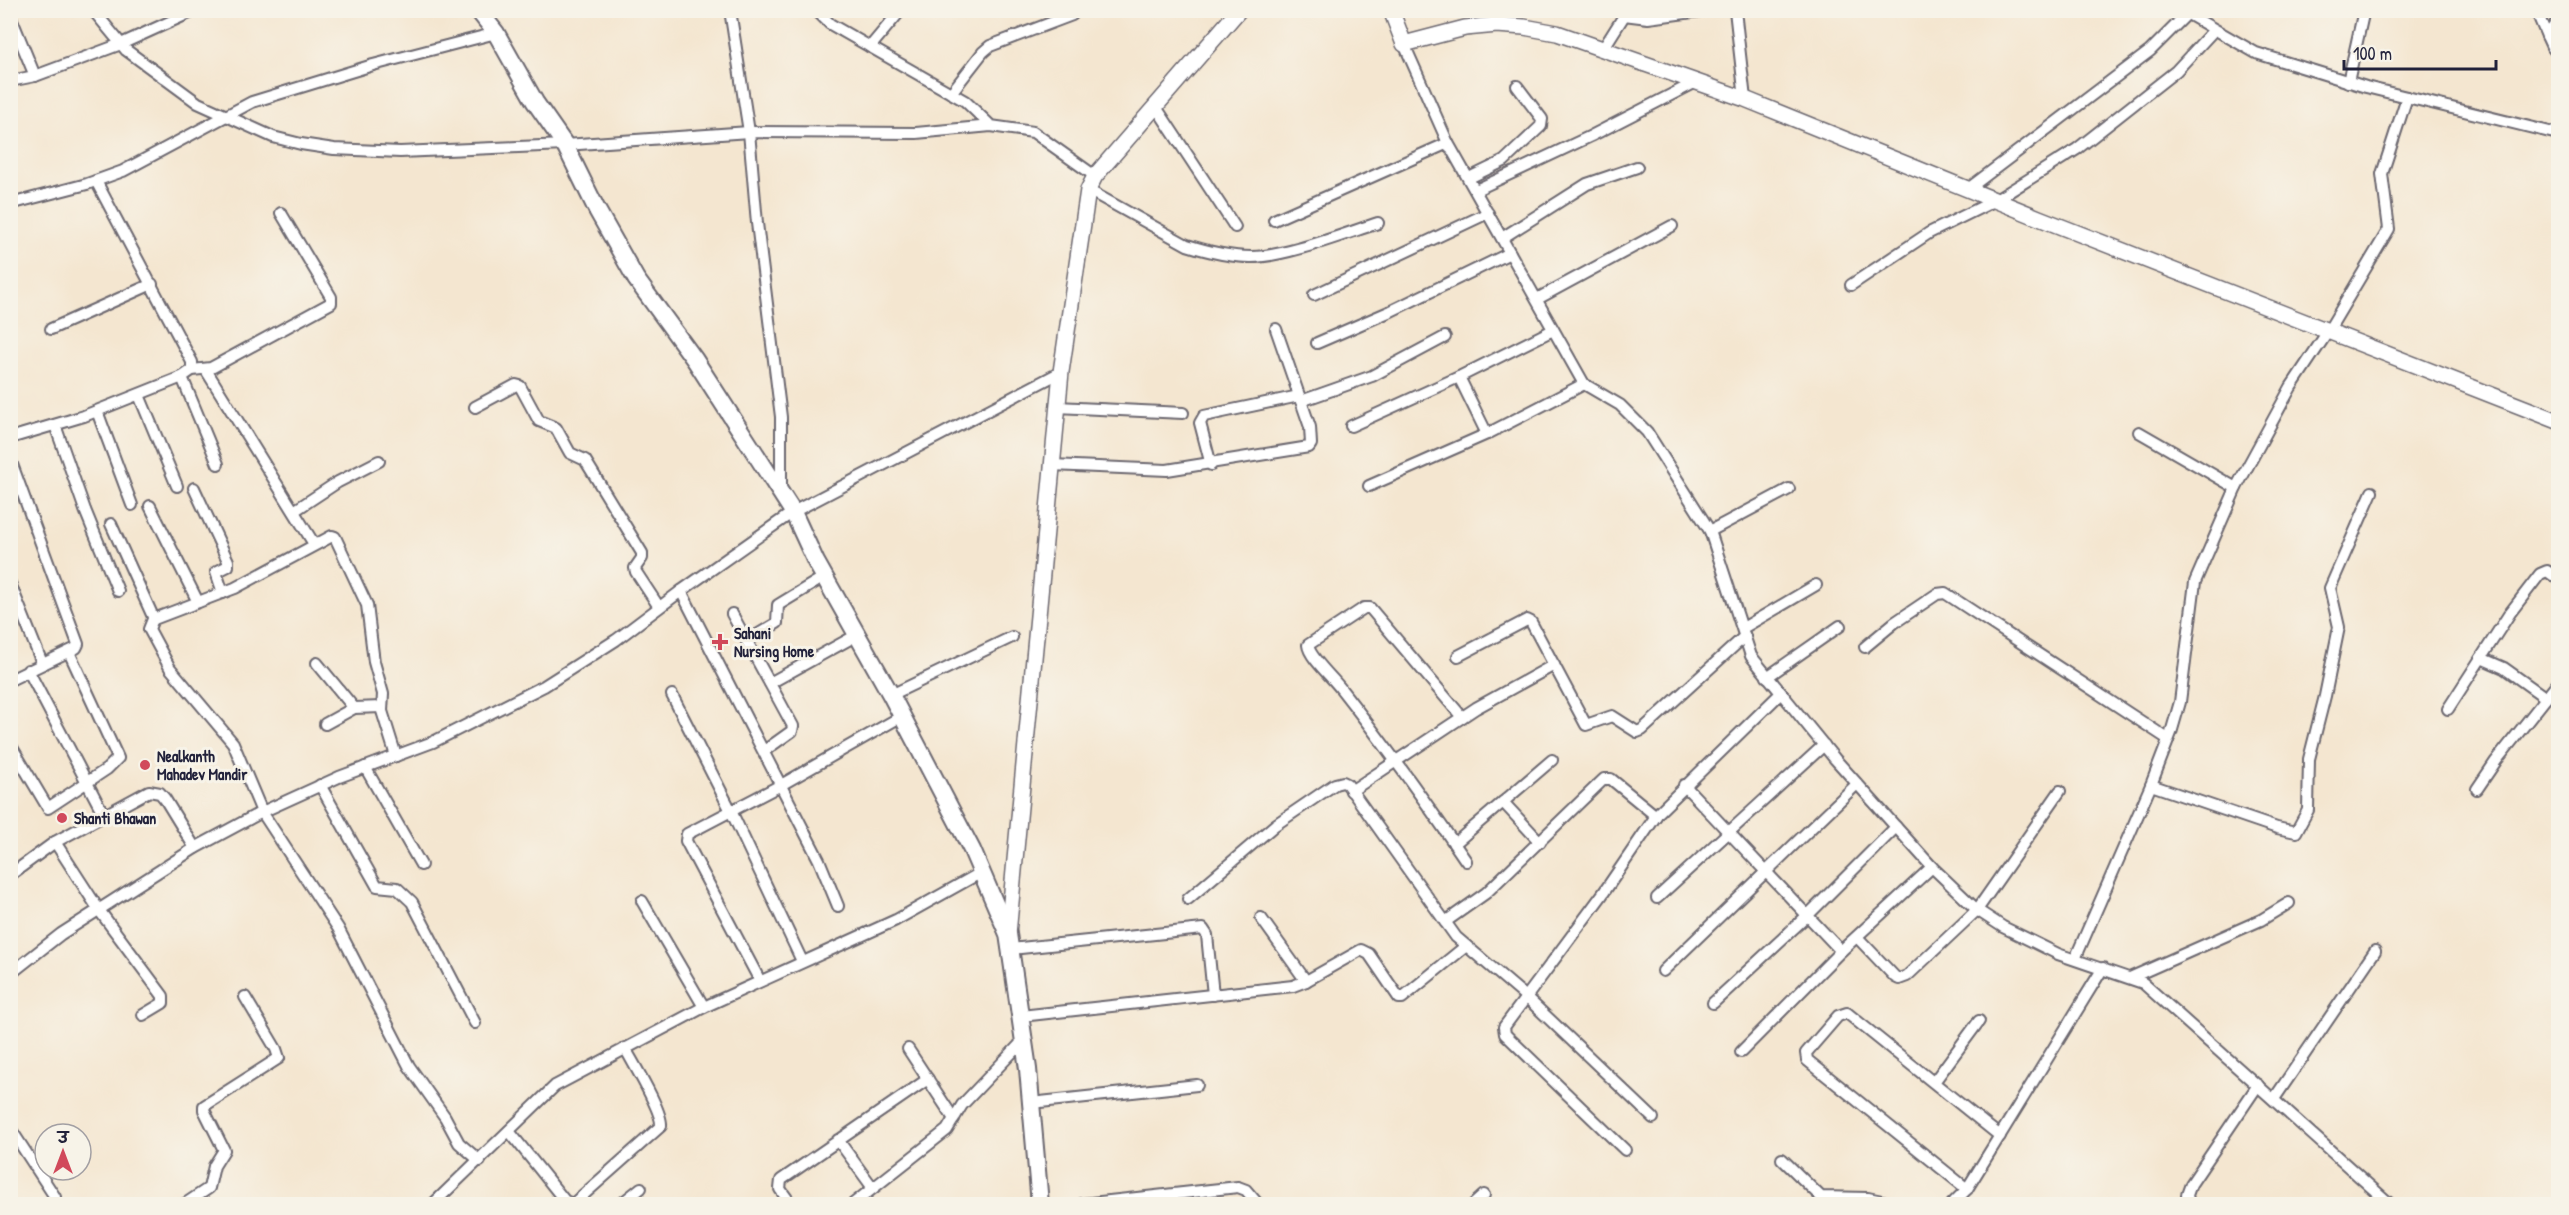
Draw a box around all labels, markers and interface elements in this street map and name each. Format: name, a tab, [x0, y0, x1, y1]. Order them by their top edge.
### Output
scale bar	[2344, 33, 2496, 71]
text: 100 m	[2353, 41, 2392, 66]
place label: Sahani Nursing Home	[734, 622, 815, 663]
marker: Sahani Nursing Home	[711, 633, 729, 651]
place label: Nealkanth Mahadev Mandir	[157, 745, 248, 785]
marker: Nealkanth Mahadev Mandir	[138, 758, 152, 772]
place label: Shanti Bhawan	[74, 807, 156, 829]
marker: Shanti Bhawan	[55, 811, 69, 825]
north arrow	[33, 1122, 93, 1182]
text: उ	[56, 1126, 70, 1148]

